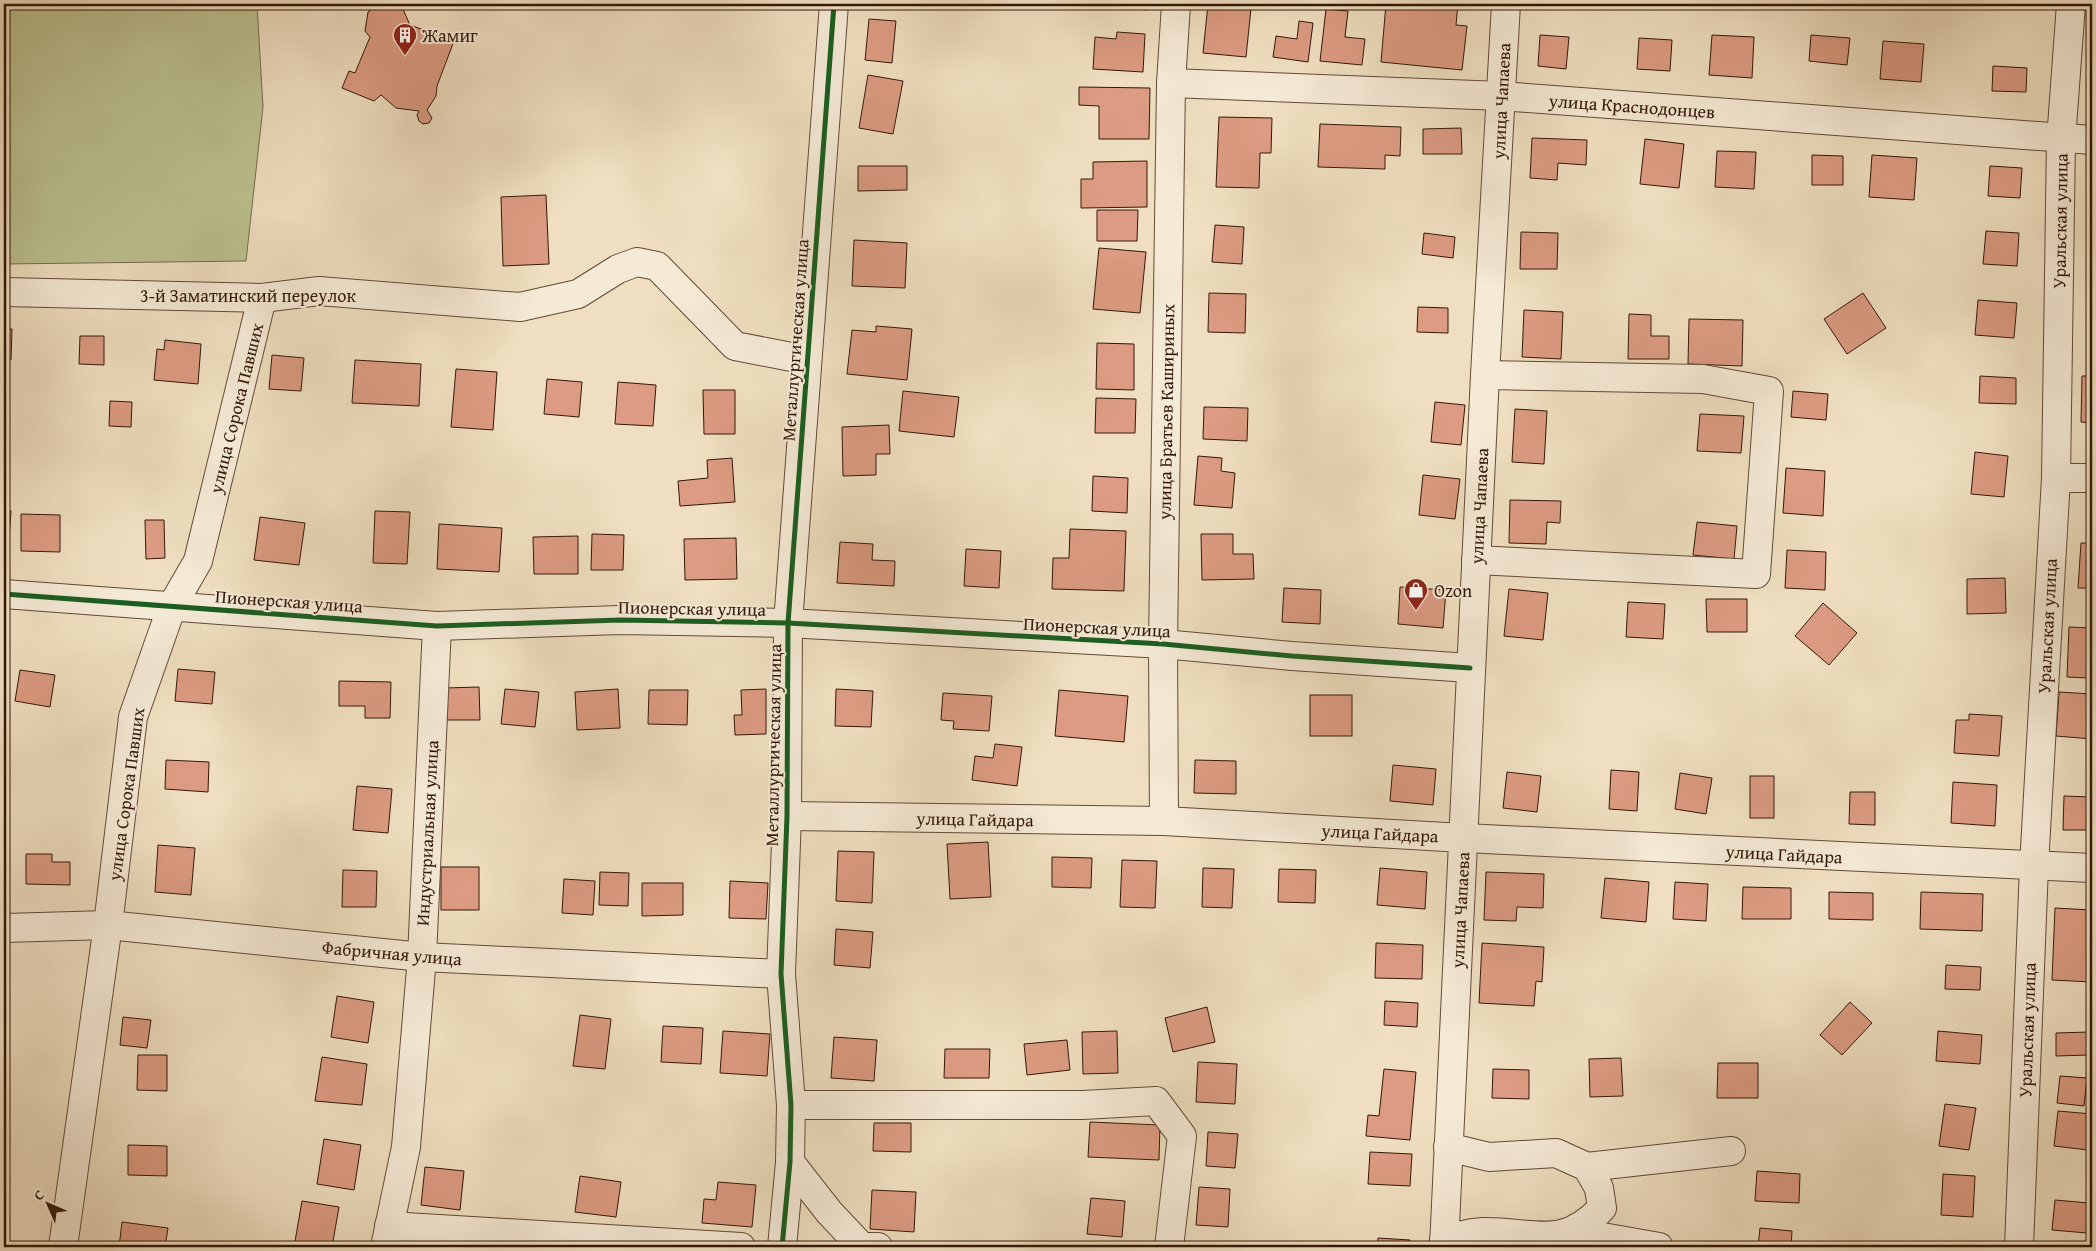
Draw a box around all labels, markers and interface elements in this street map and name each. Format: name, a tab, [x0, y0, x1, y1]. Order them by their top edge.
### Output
building icon: Жамиг	[392, 22, 418, 56]
place label: Жамиг	[421, 22, 478, 49]
street label: улица Чапаева	[1484, 42, 1518, 161]
street label: улица Краснодонцев	[1547, 87, 1716, 125]
street label: Уральская улица	[2045, 153, 2075, 289]
street label: Металлургическая улица	[774, 238, 816, 442]
street label: 3-й Заматинский переулок	[140, 282, 357, 309]
street label: улица Братьев Кашириных	[1151, 303, 1181, 521]
street label: улица Сорока Павших	[202, 319, 270, 497]
street label: улица Чапаева	[1462, 447, 1496, 566]
street label: Уральская улица	[2030, 557, 2064, 694]
shop icon: Ozon	[1403, 577, 1429, 611]
place label: Ozon	[1434, 577, 1472, 604]
street label: Пионерская улица	[214, 582, 364, 620]
street label: Пионерская улица	[618, 593, 767, 623]
street label: Пионерская улица	[1023, 610, 1172, 644]
street label: Металлургическая улица	[758, 643, 788, 847]
street label: улица Сорока Павших	[100, 705, 152, 883]
street label: Индустриальная улица	[409, 739, 445, 927]
street label: улица Гайдара	[915, 804, 1034, 834]
street label: улица Гайдара	[1320, 816, 1440, 850]
street label: улица Гайдара	[1724, 837, 1844, 871]
street label: улица Чапаева	[1443, 851, 1477, 970]
street label: Фабричная улица	[321, 933, 463, 973]
street label: Уральская улица	[2011, 961, 2043, 1098]
north arrow	[22, 1178, 72, 1228]
text: С	[29, 1185, 49, 1205]

